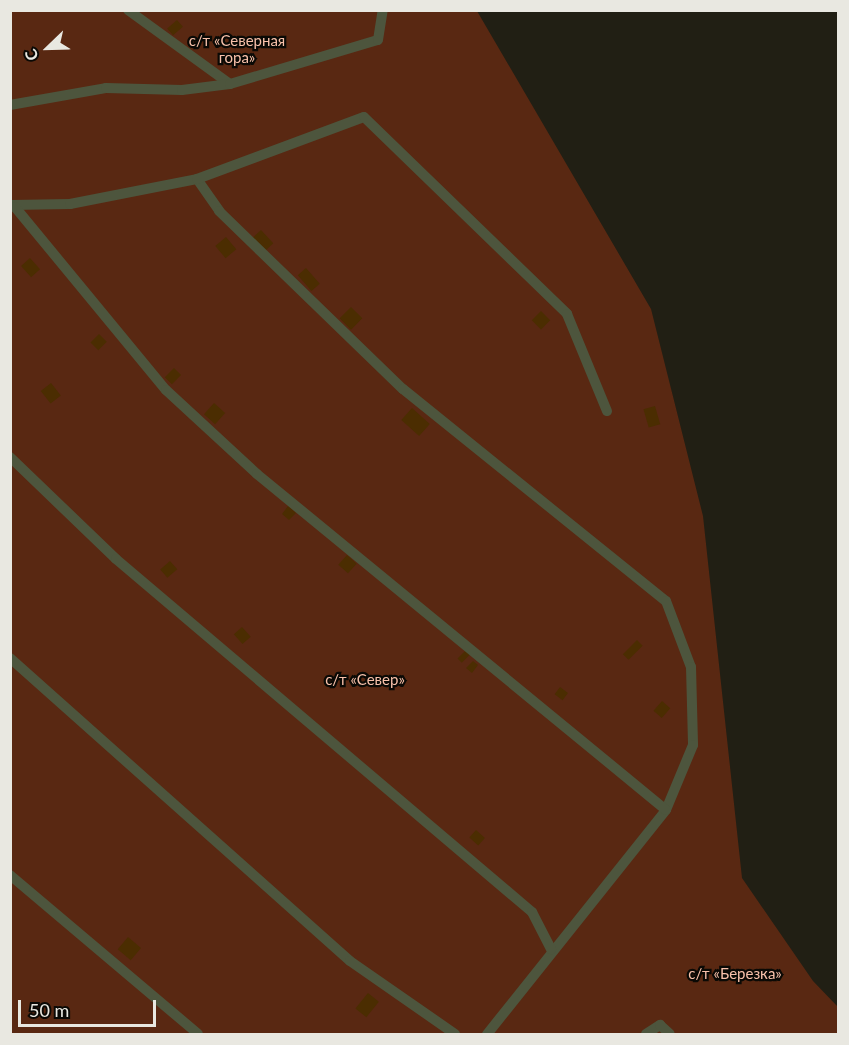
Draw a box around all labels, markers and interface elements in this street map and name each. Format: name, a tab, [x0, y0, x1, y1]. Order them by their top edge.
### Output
north arrow	[18, 18, 78, 78]
park label: с/т «Северная гора»	[189, 31, 285, 66]
text: С	[20, 47, 42, 64]
park label: с/т «Север»	[325, 671, 405, 689]
park label: с/т «Березка»	[688, 965, 782, 983]
scale bar	[21, 988, 159, 1026]
text: 50 m	[29, 999, 69, 1021]

